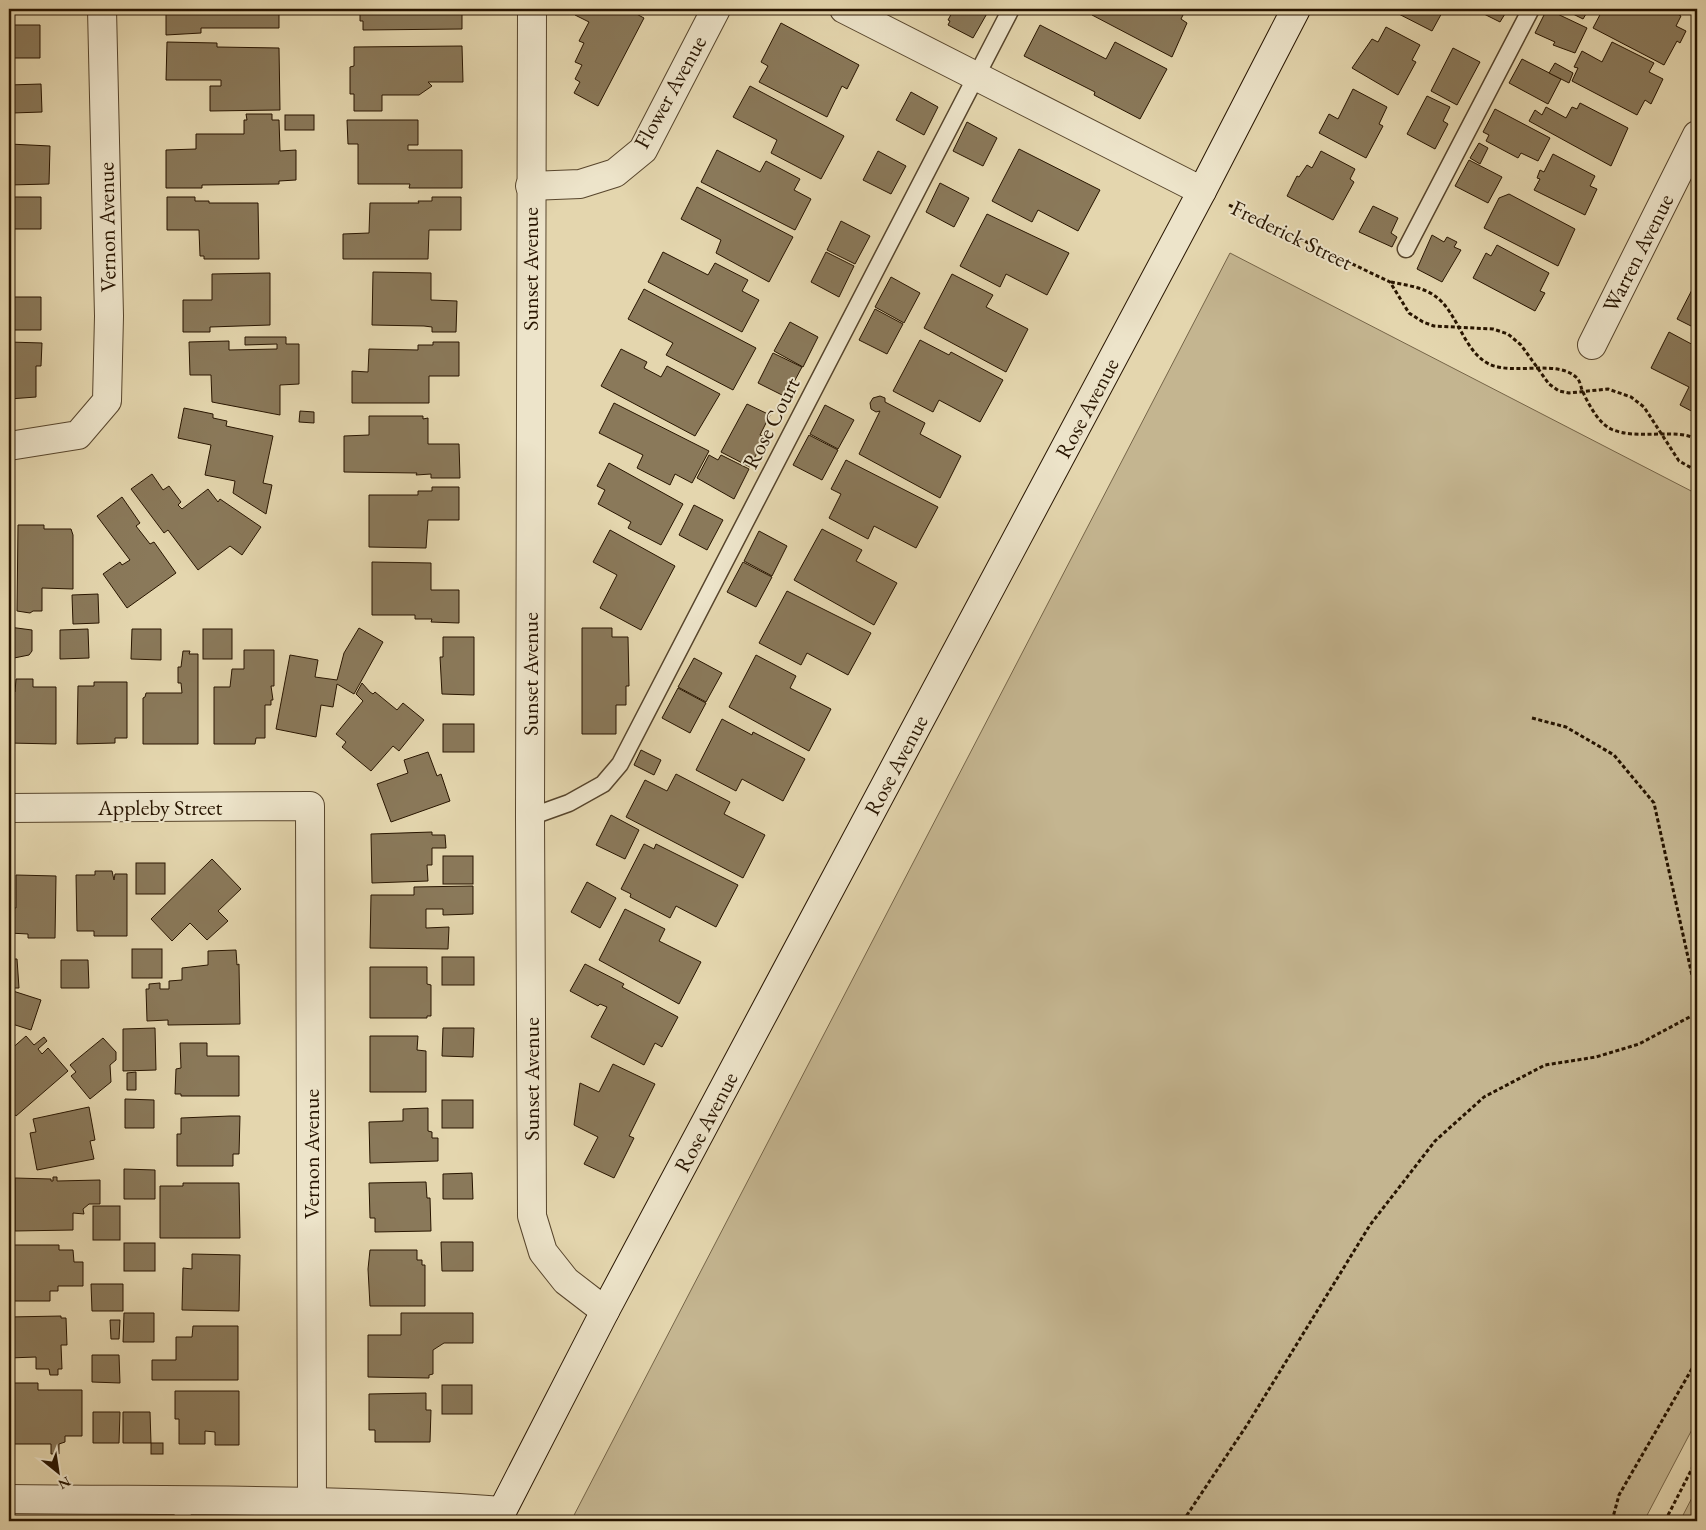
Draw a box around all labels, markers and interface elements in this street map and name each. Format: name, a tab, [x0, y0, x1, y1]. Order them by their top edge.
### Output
street label: Flower Avenue	[627, 30, 713, 154]
street label: Vernon Avenue	[91, 161, 123, 292]
street label: Warren Avenue	[1596, 189, 1680, 317]
street label: Frederick Street	[1227, 193, 1357, 277]
street label: Sunset Avenue	[516, 207, 545, 331]
street label: Rose Avenue	[1048, 352, 1126, 463]
street label: Rose Court	[736, 372, 806, 474]
street label: Sunset Avenue	[516, 612, 545, 736]
street label: Rose Avenue	[857, 709, 935, 820]
street label: Appleby Street	[97, 793, 222, 822]
street label: Sunset Avenue	[517, 1017, 546, 1141]
street label: Rose Avenue	[667, 1066, 745, 1177]
street label: Vernon Avenue	[297, 1088, 326, 1219]
north arrow	[32, 1448, 82, 1498]
text: N	[55, 1473, 74, 1494]

